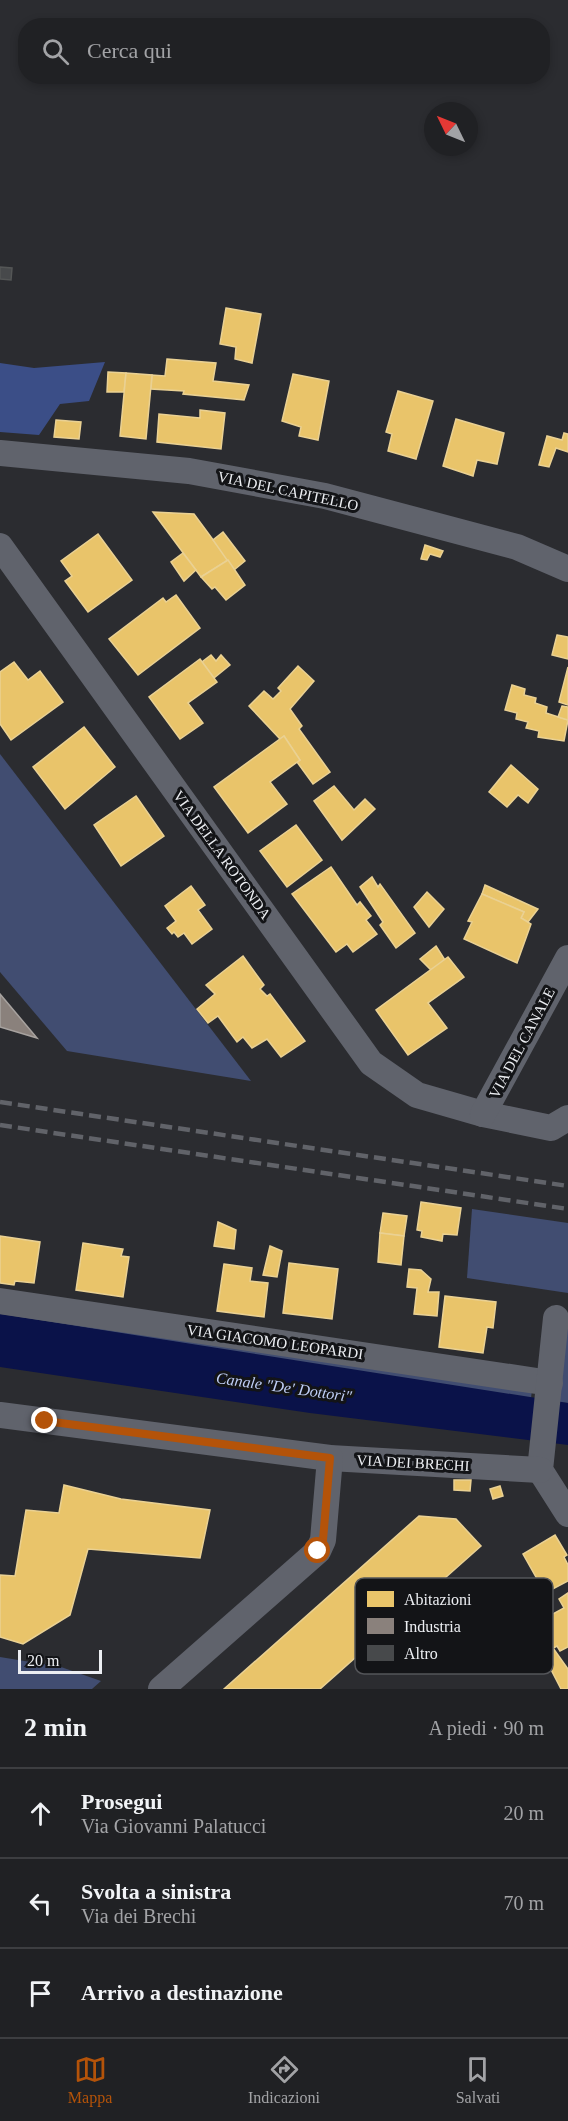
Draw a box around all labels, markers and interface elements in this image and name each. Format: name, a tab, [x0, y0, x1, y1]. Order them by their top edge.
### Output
search box	[18, 18, 550, 84]
icon: search	[39, 35, 72, 68]
text: Cerca qui	[87, 38, 172, 63]
north arrow	[424, 102, 478, 156]
street label: VIA DEL CAPITELLO	[216, 468, 360, 514]
street label: VIA DELLA ROTONDA	[170, 788, 274, 922]
street label: VIA DEL CANALE	[486, 985, 558, 1101]
street label: VIA GIACOMO LEOPARDI	[186, 1322, 364, 1362]
water label: Canale "De' Dottori"	[215, 1369, 353, 1405]
route end	[31, 1407, 57, 1433]
street label: VIA DEI BRECHI	[356, 1452, 470, 1474]
route start	[304, 1537, 330, 1563]
legend	[355, 1578, 553, 1674]
text: Abitazioni	[404, 1591, 472, 1608]
text: Industria	[404, 1618, 461, 1635]
text: Altro	[404, 1645, 438, 1662]
scale bar	[18, 1647, 102, 1674]
text: 20 m	[27, 1652, 59, 1669]
text: 2 min	[24, 1713, 87, 1742]
text: A piedi · 90 m	[428, 1717, 544, 1739]
text: Prosegui	[81, 1789, 162, 1814]
icon: ahead	[24, 1797, 57, 1830]
text: 20 m	[503, 1802, 544, 1824]
text: Via Giovanni Palatucci	[81, 1815, 266, 1837]
text: Svolta a sinistra	[81, 1879, 231, 1904]
icon: left	[24, 1887, 57, 1920]
text: 70 m	[503, 1892, 544, 1914]
text: Via dei Brechi	[81, 1905, 196, 1927]
icon: arrive	[24, 1977, 57, 2010]
text: Arrivo a destinazione	[81, 1980, 283, 2005]
tab: Mappa	[68, 2053, 112, 2107]
tab: Indicazioni	[248, 2053, 320, 2107]
tab: Salvati	[456, 2053, 500, 2107]

